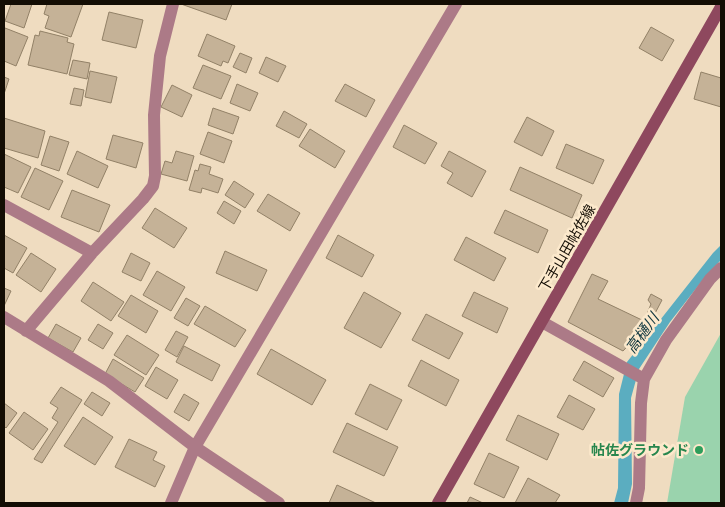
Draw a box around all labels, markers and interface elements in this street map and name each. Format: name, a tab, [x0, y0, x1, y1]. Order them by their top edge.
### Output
street label: 下手山田帖佐線	[536, 202, 598, 294]
water label: 高樋川	[622, 308, 663, 356]
place label: 帖佐グラウンド	[591, 442, 689, 458]
marker: 帖佐グラウンド	[693, 444, 705, 456]

